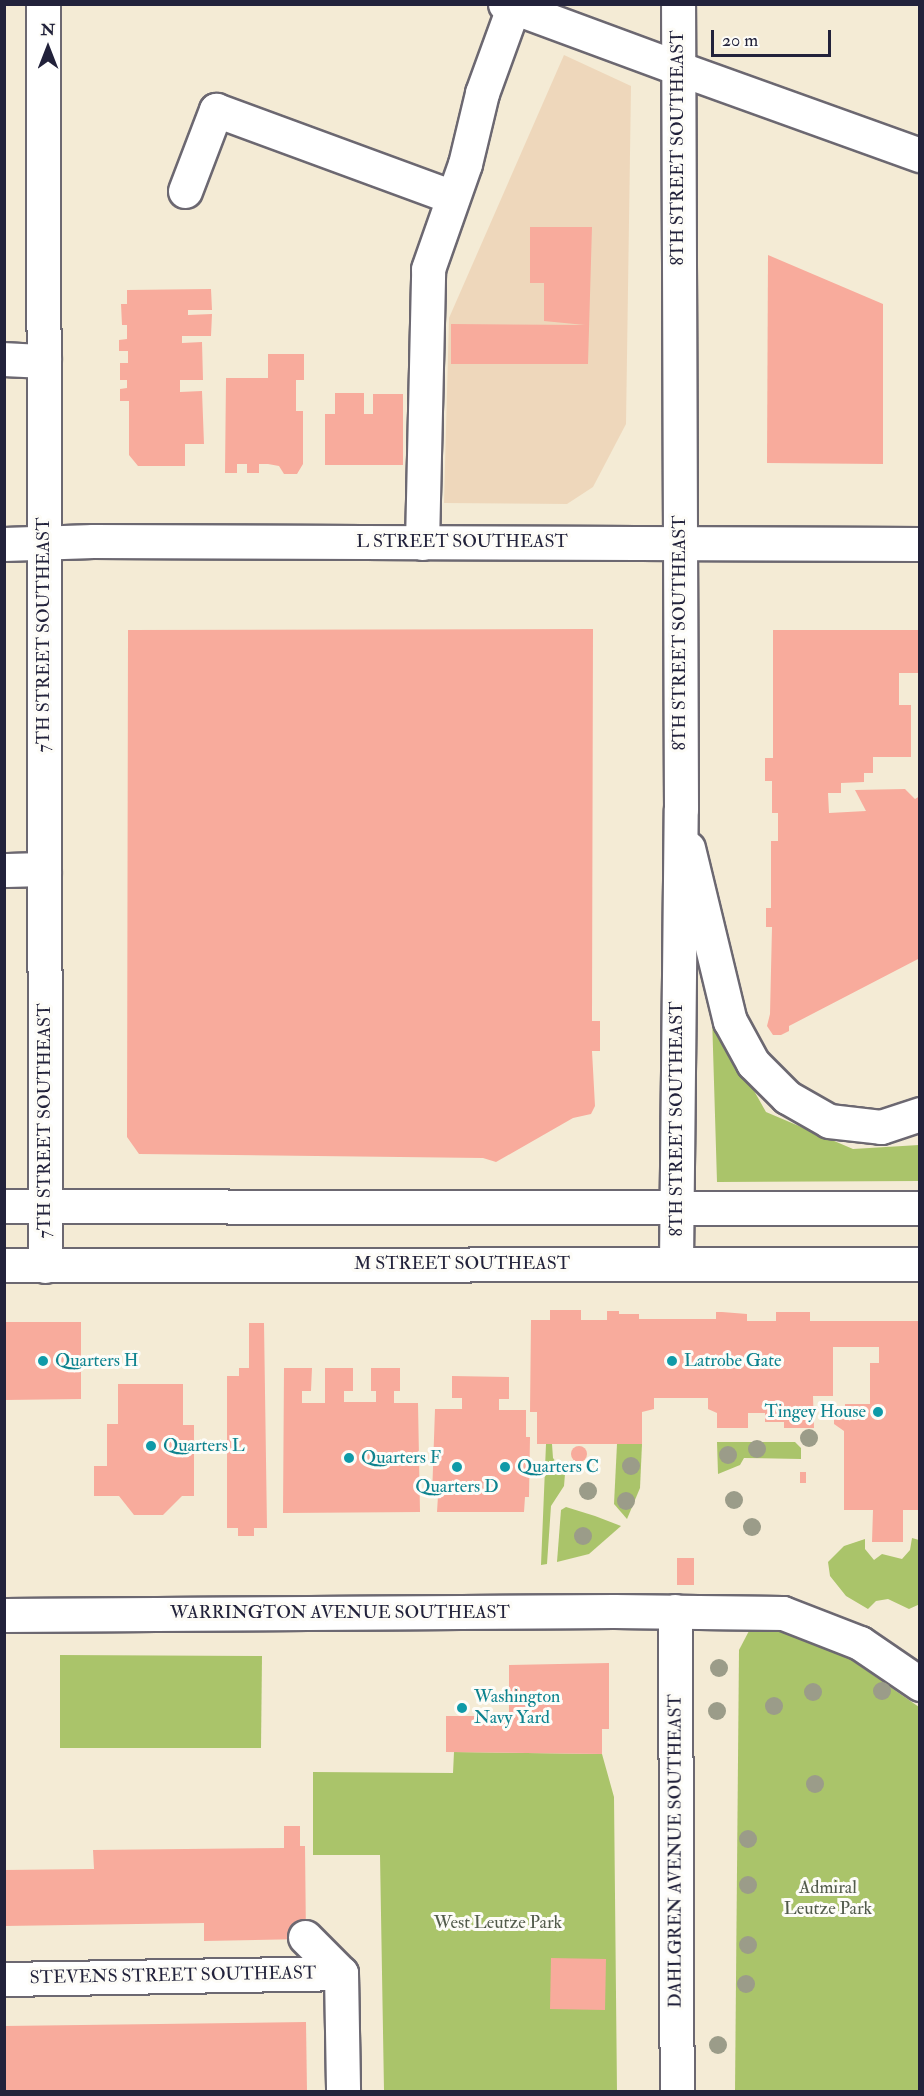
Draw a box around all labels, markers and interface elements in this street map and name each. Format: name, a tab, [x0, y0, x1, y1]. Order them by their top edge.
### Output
north arrow	[18, 18, 78, 78]
scale bar	[714, 18, 834, 56]
text: N	[41, 20, 55, 40]
text: 20 m	[722, 29, 758, 52]
street label: 8TH STREET SOUTHEAST	[667, 30, 689, 266]
street label: 8TH STREET SOUTHEAST	[669, 515, 691, 751]
street label: 7TH STREET SOUTHEAST	[33, 517, 55, 753]
street label: L STREET SOUTHEAST	[356, 531, 568, 553]
street label: 8TH STREET SOUTHEAST	[666, 1001, 688, 1237]
street label: 7TH STREET SOUTHEAST	[34, 1003, 56, 1239]
street label: M STREET SOUTHEAST	[354, 1253, 570, 1275]
place label: Quarters H	[55, 1350, 138, 1372]
place label: Latrobe Gate	[684, 1350, 782, 1372]
marker: Quarters H	[36, 1354, 50, 1368]
marker: Latrobe Gate	[665, 1354, 679, 1368]
place label: Tingey House	[765, 1401, 866, 1423]
marker: Tingey House	[871, 1405, 885, 1419]
place label: Quarters L	[163, 1435, 245, 1457]
marker: Quarters L	[144, 1439, 158, 1453]
place label: Quarters F	[361, 1447, 441, 1469]
marker: Quarters F	[342, 1451, 356, 1465]
place label: Quarters C	[517, 1456, 599, 1478]
marker: Quarters D	[450, 1460, 464, 1474]
marker: Quarters C	[498, 1460, 512, 1474]
place label: Quarters D	[415, 1476, 499, 1498]
street label: WARRINGTON AVENUE SOUTHEAST	[170, 1602, 510, 1624]
place label: Washington Navy Yard	[474, 1687, 560, 1730]
street label: DAHLGREN AVENUE SOUTHEAST	[665, 1694, 687, 2008]
marker: Washington Navy Yard	[455, 1701, 469, 1715]
park label: Admiral Leutze Park	[784, 1878, 872, 1920]
park label: West Leutze Park	[434, 1912, 562, 1934]
street label: STEVENS STREET SOUTHEAST	[30, 1963, 316, 1989]

